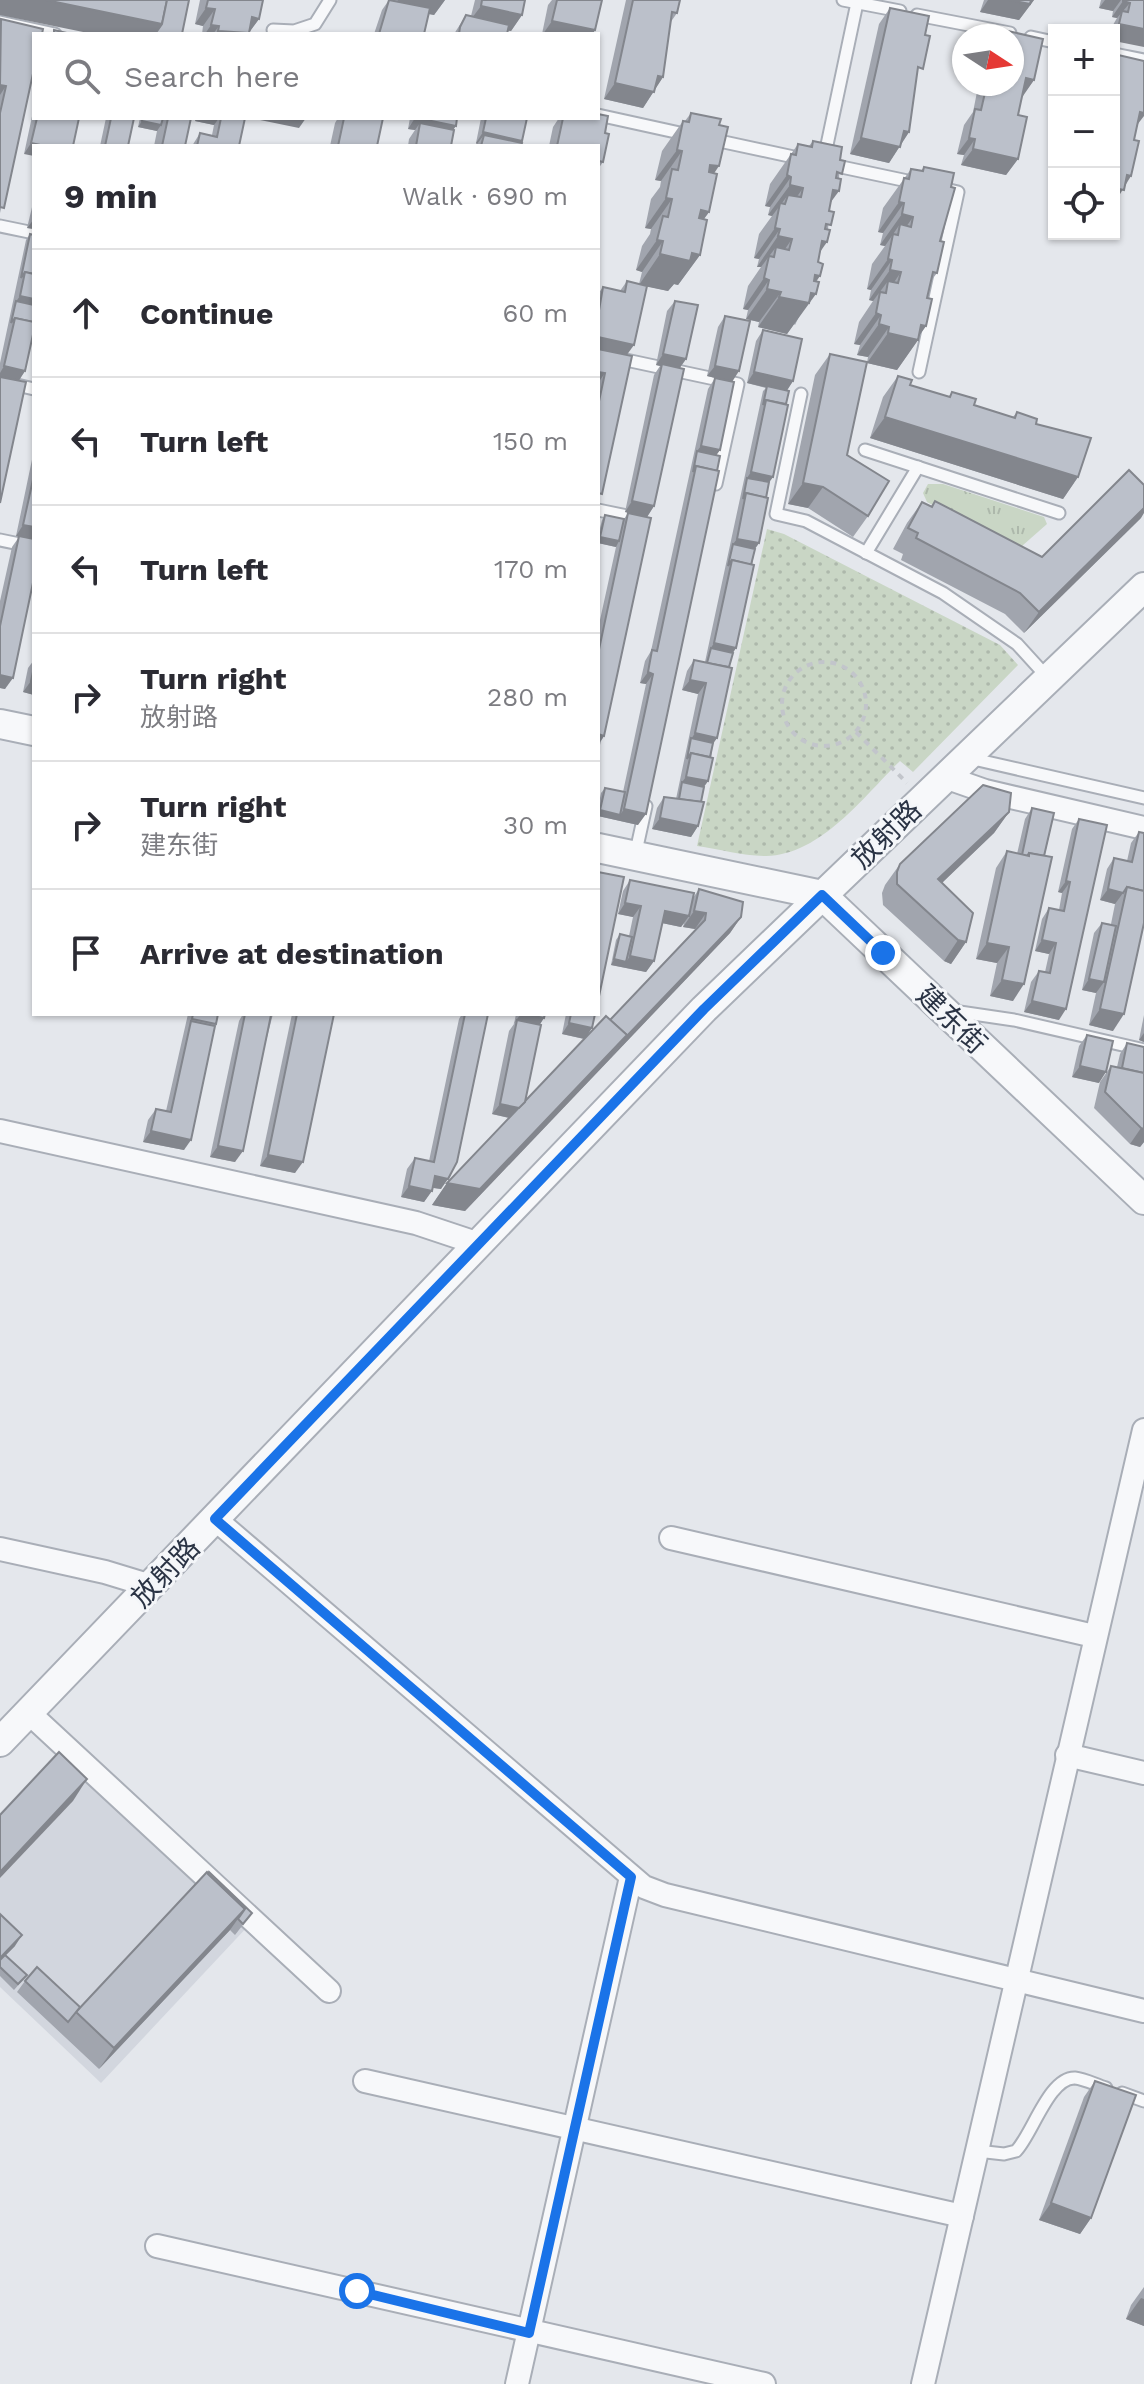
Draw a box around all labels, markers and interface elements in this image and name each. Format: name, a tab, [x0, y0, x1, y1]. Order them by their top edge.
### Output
north arrow	[952, 24, 1024, 96]
map controls	[1048, 24, 1120, 240]
button: +	[1048, 24, 1120, 96]
search box	[32, 32, 600, 120]
icon: search	[60, 54, 104, 98]
text: Search here	[124, 59, 300, 94]
button: −	[1048, 96, 1120, 168]
button: locate	[1048, 168, 1120, 240]
text: 9 min	[64, 176, 158, 216]
text: Walk · 690 m	[402, 181, 568, 211]
icon: ahead	[64, 291, 108, 335]
text: Continue	[140, 296, 273, 331]
text: 60 m	[502, 298, 568, 328]
icon: left	[64, 419, 108, 463]
text: Turn left	[140, 424, 268, 459]
text: 150 m	[493, 426, 568, 456]
icon: left	[64, 547, 108, 591]
text: Turn left	[140, 552, 268, 587]
text: 170 m	[494, 554, 568, 584]
text: Turn right	[140, 661, 286, 696]
icon: right	[64, 675, 108, 719]
text: 280 m	[487, 682, 568, 712]
text: 放射路	[140, 702, 218, 732]
text: Turn right	[140, 789, 286, 824]
street label: 放射路	[845, 793, 928, 875]
icon: right	[64, 803, 108, 847]
text: 30 m	[503, 810, 568, 840]
text: 建东街	[140, 830, 218, 860]
icon: arrive	[64, 931, 108, 975]
route end	[865, 935, 901, 971]
text: Arrive at destination	[140, 936, 444, 971]
street label: 建东街	[910, 978, 993, 1060]
street label: 放射路	[124, 1531, 206, 1614]
route start	[339, 2273, 375, 2309]

